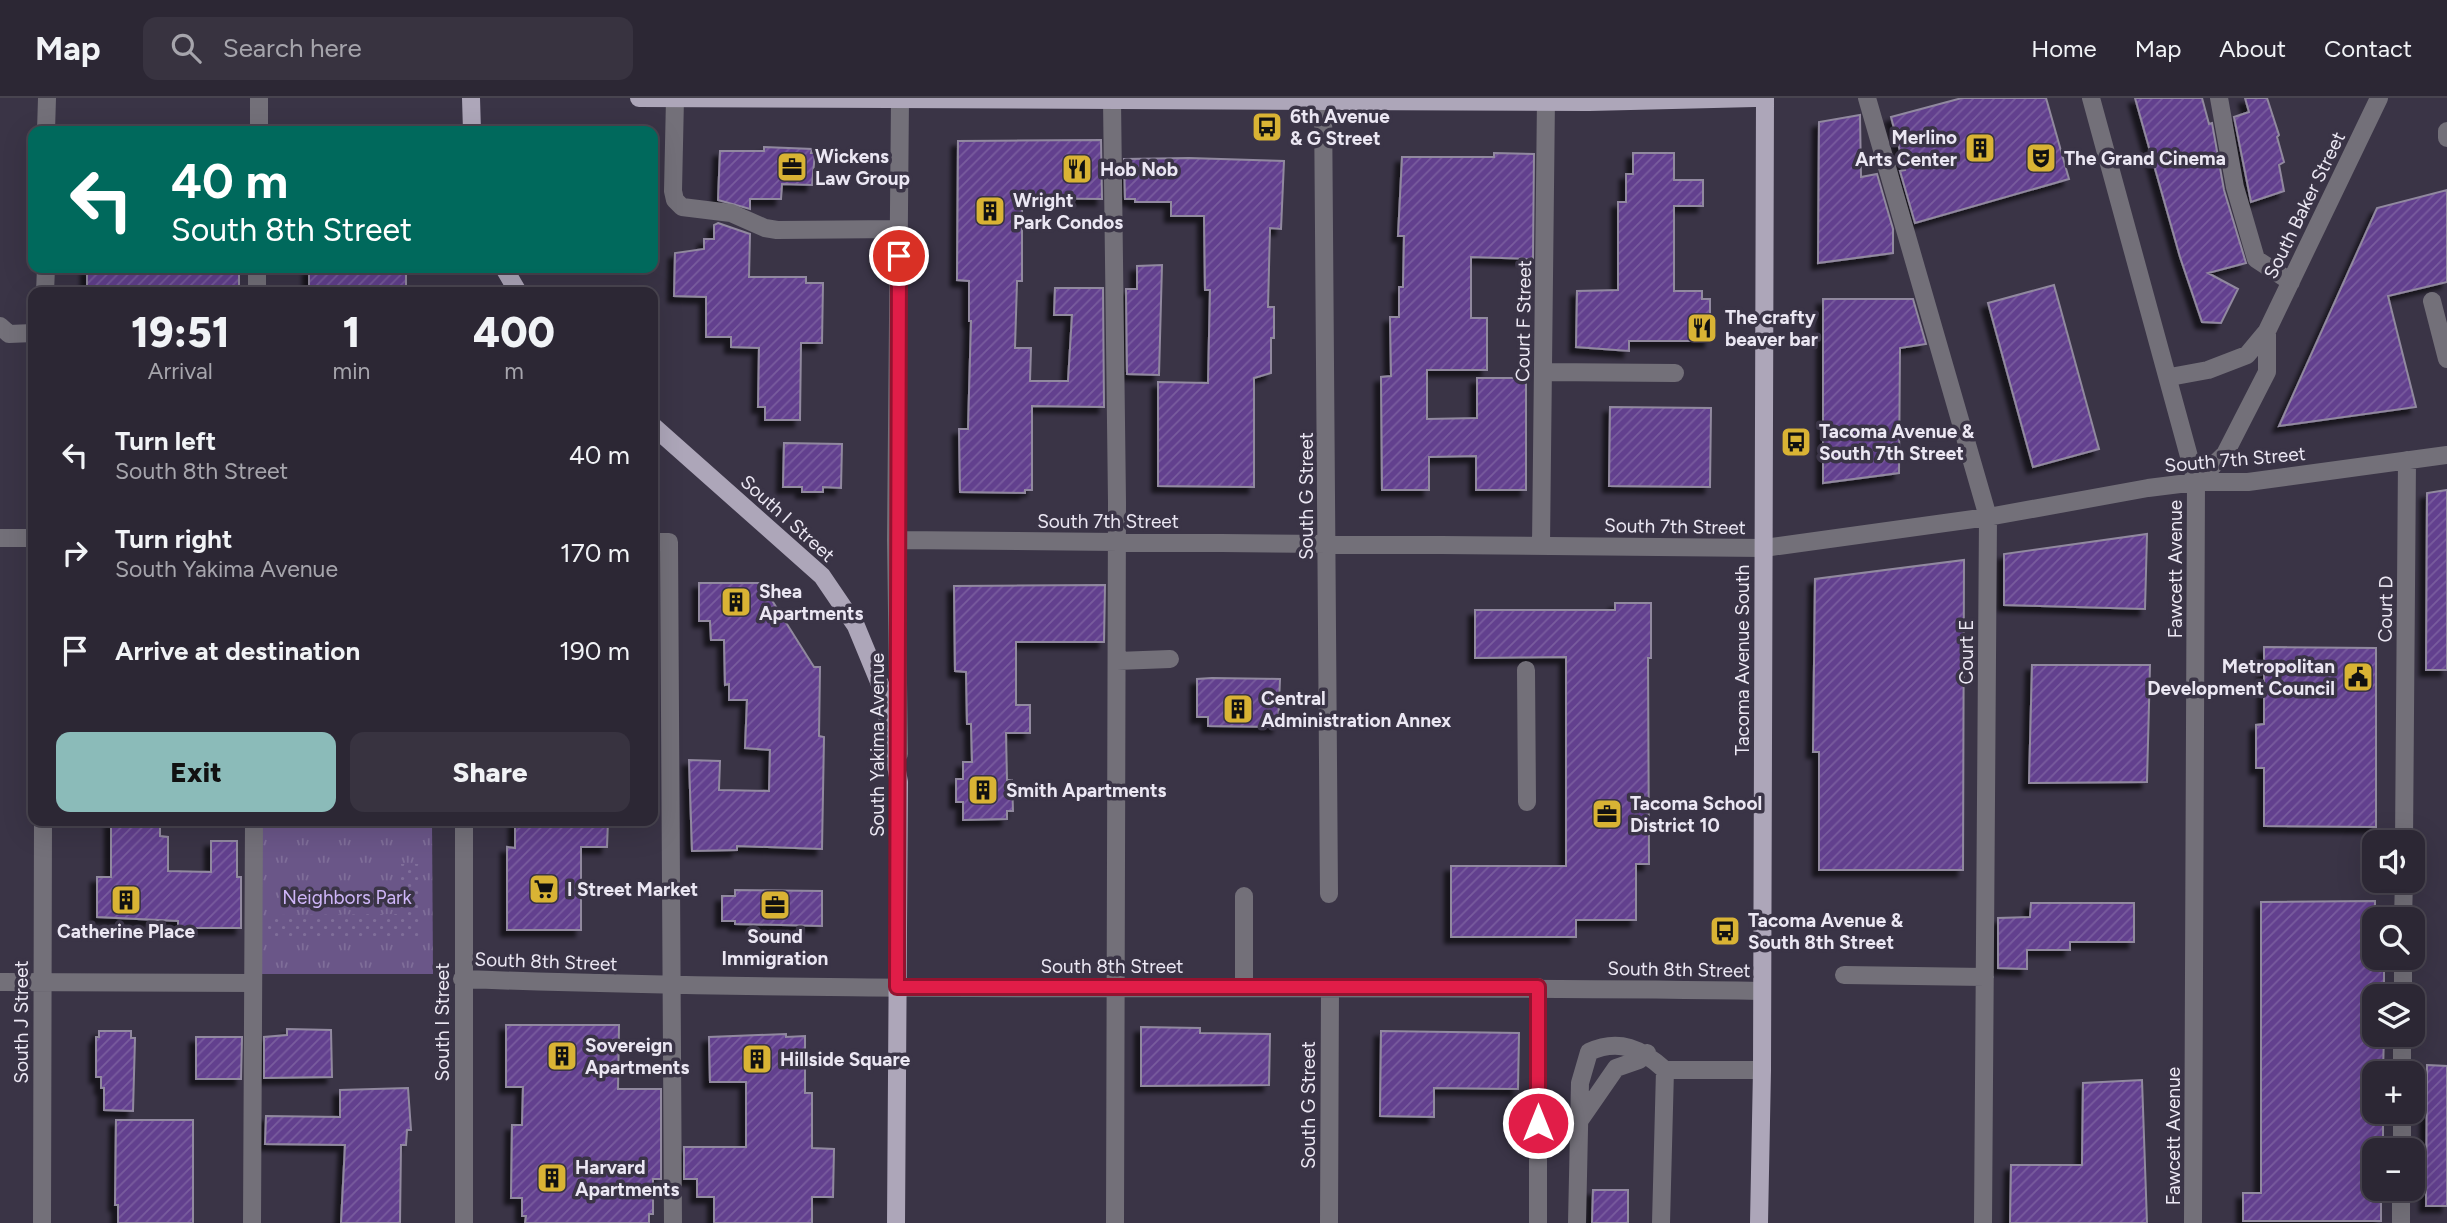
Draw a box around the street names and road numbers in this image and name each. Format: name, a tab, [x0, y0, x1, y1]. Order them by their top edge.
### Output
street label: South Baker Street	[2259, 128, 2350, 283]
street label: Court F Street	[1511, 260, 1536, 382]
street label: South G Street	[1295, 432, 1318, 560]
street label: South 7th Street	[2163, 442, 2307, 477]
street label: South I Street	[736, 470, 840, 567]
street label: Fawcett Avenue	[2164, 500, 2187, 638]
street label: South 7th Street	[1037, 510, 1179, 533]
street label: South 7th Street	[1604, 514, 1746, 539]
street label: Tacoma Avenue South	[1731, 565, 1754, 755]
street label: Court D	[2373, 575, 2398, 643]
street label: Court E	[1955, 620, 1978, 684]
street label: South Yakima Avenue	[866, 653, 889, 837]
street label: South 8th Street	[474, 948, 618, 975]
street label: South 8th Street	[1040, 955, 1184, 978]
street label: South 8th Street	[1607, 957, 1751, 982]
street label: South J Street	[10, 960, 33, 1084]
street label: South I Street	[431, 963, 454, 1081]
street label: South G Street	[1297, 1041, 1320, 1169]
street label: Fawcett Avenue	[2162, 1067, 2185, 1205]

